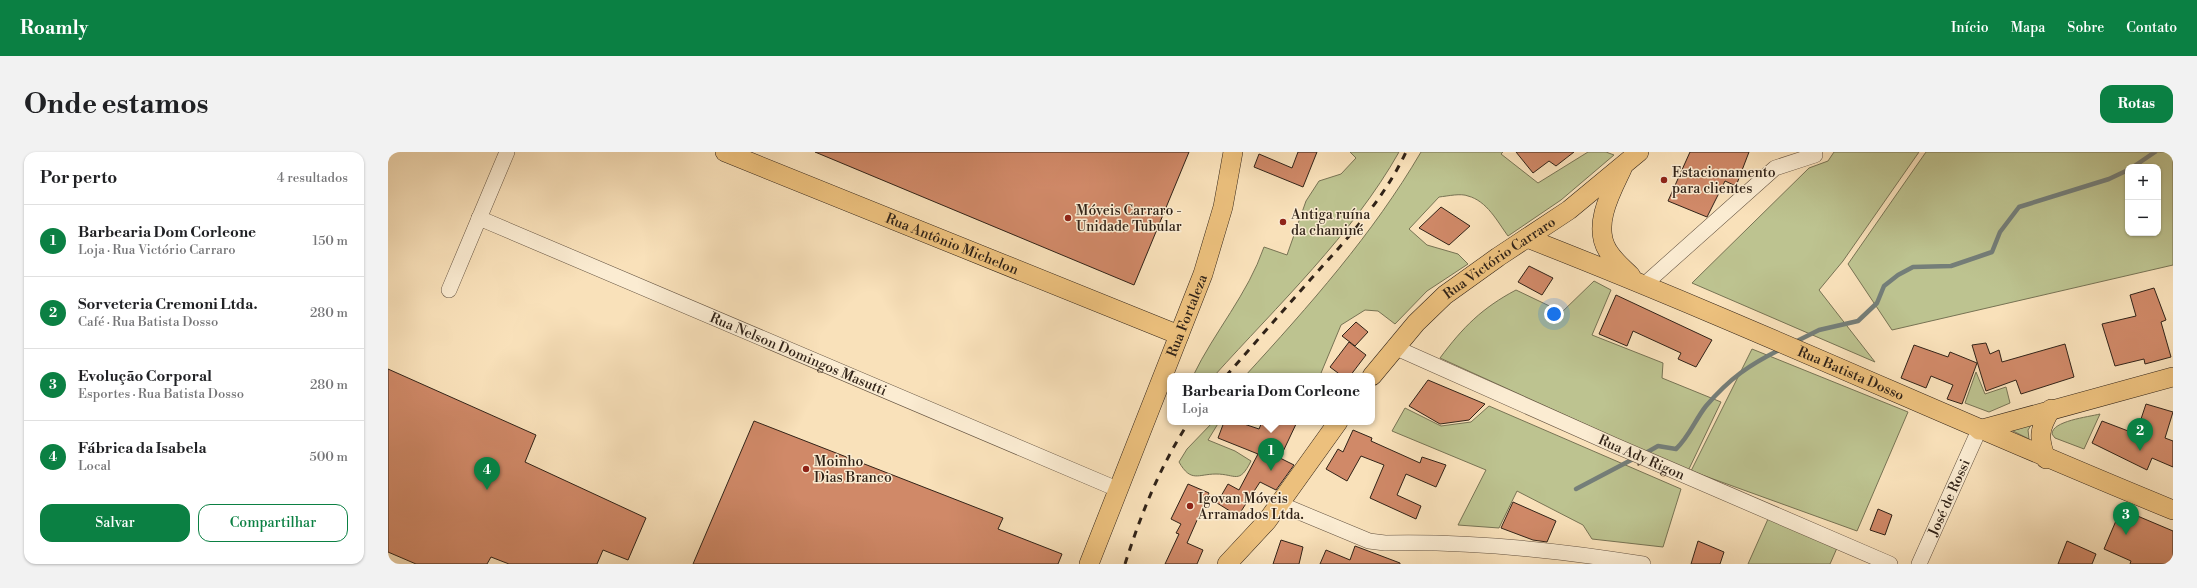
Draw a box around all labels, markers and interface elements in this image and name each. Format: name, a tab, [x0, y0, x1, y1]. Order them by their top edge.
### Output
text: Roamly	[20, 16, 88, 40]
text: Início	[1951, 19, 1989, 37]
text: Mapa	[2011, 19, 2045, 37]
text: Sobre	[2067, 19, 2104, 37]
text: Contato	[2126, 19, 2177, 37]
button: Rotas	[2100, 85, 2173, 123]
text: Onde estamos	[24, 87, 209, 122]
place label: Estacionamento para clientes	[1672, 164, 1776, 198]
map controls	[2125, 164, 2161, 236]
button: +	[2125, 164, 2161, 200]
text: Por perto	[40, 167, 117, 189]
text: 4 resultados	[277, 170, 348, 186]
marker: Estacionamento para clientes	[1659, 175, 1669, 185]
button: −	[2125, 200, 2161, 236]
place label: Móveis Carraro - Unidade Tubular	[1076, 202, 1182, 236]
place label: Antiga ruína da chaminé	[1290, 206, 1371, 240]
street label: Rua Antônio Michelon	[883, 210, 1022, 280]
marker: Móveis Carraro - Unidade Tubular	[1063, 213, 1073, 223]
street label: Rua Victório Carraro	[1440, 213, 1560, 303]
marker: Antiga ruína da chaminé	[1278, 217, 1288, 227]
text: Barbearia Dom Corleone	[78, 223, 256, 242]
text: 1	[50, 233, 56, 249]
text: 150 m	[313, 233, 348, 249]
text: Loja · Rua Victório Carraro	[78, 242, 236, 258]
street label: Rua Fortaleza	[1163, 271, 1212, 360]
text: Sorveteria Cremoni Ltda.	[78, 295, 258, 314]
your location	[1544, 304, 1564, 324]
text: 2	[49, 305, 57, 321]
text: 280 m	[310, 305, 348, 321]
street label: Rua Nelson Domingos Masutti	[707, 309, 890, 400]
text: Café · Rua Batista Dosso	[78, 314, 218, 330]
street label: Rua Batista Dosso	[1794, 343, 1907, 405]
text: Evolução Corporal	[78, 367, 212, 386]
popup	[1167, 373, 1375, 425]
text: 3	[49, 377, 57, 393]
text: 280 m	[310, 377, 348, 393]
text: Barbearia Dom Corleone	[1182, 382, 1360, 401]
text: Esportes · Rua Batista Dosso	[78, 386, 244, 402]
text: Loja	[1182, 401, 1209, 417]
pin: 2	[2127, 418, 2153, 451]
street label: Rua Ady Rigon	[1595, 431, 1688, 485]
pin: 1	[1258, 438, 1284, 471]
text: Fábrica da Isabela	[78, 439, 207, 458]
text: 4	[49, 449, 57, 465]
text: 500 m	[310, 449, 348, 465]
place label: Moinho Dias Branco	[814, 453, 892, 487]
street label: José de Rossi	[1924, 456, 1975, 540]
pin: 4	[474, 457, 500, 490]
text: Local	[78, 458, 111, 474]
marker: Moinho Dias Branco	[801, 464, 811, 474]
place label: Igovan Móveis Arramados Ltda.	[1197, 490, 1304, 524]
marker: Igovan Móveis Arramados Ltda.	[1185, 501, 1195, 511]
pin: 3	[2113, 502, 2139, 535]
button: Salvar	[40, 504, 190, 542]
button: Compartilhar	[198, 504, 348, 542]

